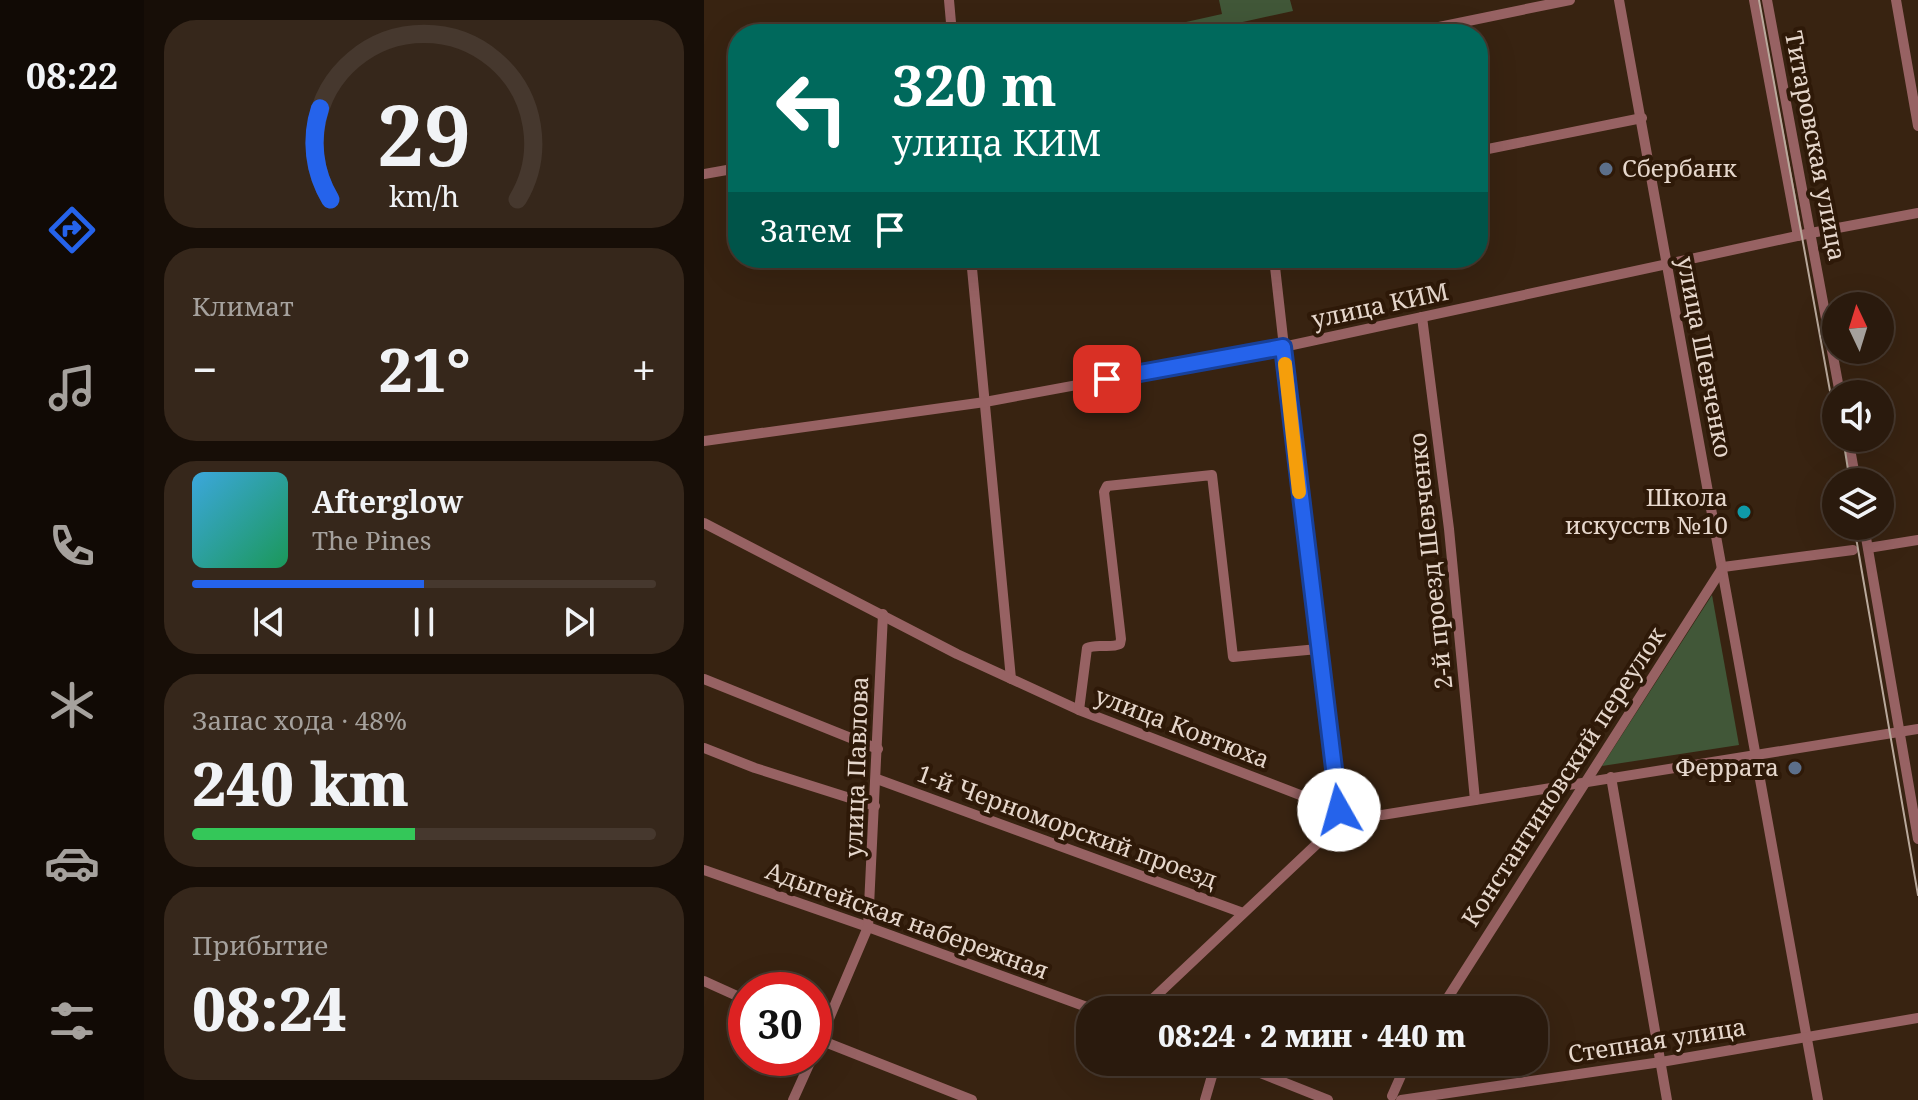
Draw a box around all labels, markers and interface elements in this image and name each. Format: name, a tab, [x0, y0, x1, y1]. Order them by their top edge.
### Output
street label: Титаровская улица	[1778, 28, 1855, 264]
text: 320 m	[892, 46, 1057, 122]
text: 08:22	[26, 51, 118, 100]
icon: left	[760, 56, 864, 160]
text: 29	[377, 77, 471, 190]
text: улица КИМ	[892, 118, 1101, 167]
place label: Сбербанк	[1622, 151, 1738, 184]
marker: Сбербанк	[1597, 160, 1615, 178]
text: km/h	[389, 176, 459, 215]
icon: directions	[44, 202, 100, 258]
icon: arrive	[868, 208, 912, 252]
text: Затем	[760, 210, 852, 251]
street label: улица Шевченко	[1670, 253, 1741, 460]
street label: улица КИМ	[1308, 274, 1451, 335]
text: Климат	[192, 288, 294, 324]
north arrow	[1822, 292, 1894, 364]
map controls	[1822, 292, 1894, 540]
text: 21°	[378, 328, 470, 410]
text: −	[192, 339, 217, 399]
text: +	[631, 339, 656, 399]
pin	[1073, 345, 1141, 413]
icon: arrive	[1085, 357, 1129, 401]
icon: music	[44, 360, 100, 416]
button: sound	[1822, 380, 1894, 452]
street label: 2-й проезд Шевченко	[1400, 431, 1459, 691]
button: layers	[1822, 468, 1894, 540]
place label: Школа искусств №10	[1565, 480, 1728, 541]
text: Afterglow	[312, 481, 463, 522]
marker: Школа искусств №10	[1735, 503, 1753, 521]
icon: phone	[44, 518, 100, 574]
text: The Pines	[312, 522, 432, 558]
icon: previous	[247, 600, 291, 644]
icon: pause	[402, 600, 446, 644]
icon: next	[557, 600, 601, 644]
street label: Константиновский переулок	[1453, 619, 1673, 932]
street label: улица Павлова	[836, 676, 875, 858]
icon: climate	[44, 677, 100, 733]
street label: улица Ковтюха	[1090, 678, 1275, 775]
text: Запас хода · 48%	[192, 702, 407, 738]
text: 240 km	[192, 742, 409, 824]
place label: Феррата	[1675, 750, 1779, 783]
street label: 1-й Черноморский проезд	[913, 756, 1222, 895]
marker: Феррата	[1786, 759, 1804, 777]
position arrow	[1297, 768, 1381, 852]
icon: car	[44, 835, 100, 891]
street label: Адыгейская набережная	[761, 853, 1054, 986]
text: Прибытие	[192, 927, 328, 963]
text: 08:24	[192, 967, 347, 1049]
speed limit sign: 30	[728, 972, 832, 1076]
icon: filters	[44, 993, 100, 1049]
street label: Степная улица	[1565, 1009, 1748, 1070]
text: 08:24 · 2 мин · 440 m	[1158, 1015, 1466, 1056]

